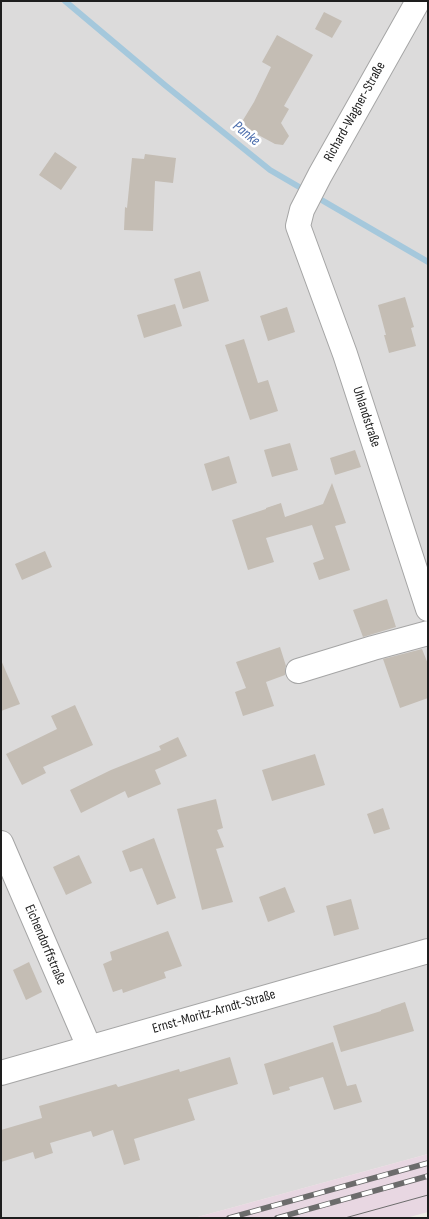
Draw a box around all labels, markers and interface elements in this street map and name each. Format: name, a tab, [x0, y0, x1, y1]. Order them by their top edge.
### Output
street label: Richard-Wagner-Straße	[321, 59, 389, 165]
water label: Panke	[229, 118, 263, 150]
street label: Uhlandstraße	[348, 385, 384, 449]
street label: Eichendorffstraße	[21, 902, 69, 988]
street label: Ernst-Moritz-Arndt-Straße	[150, 986, 278, 1038]

